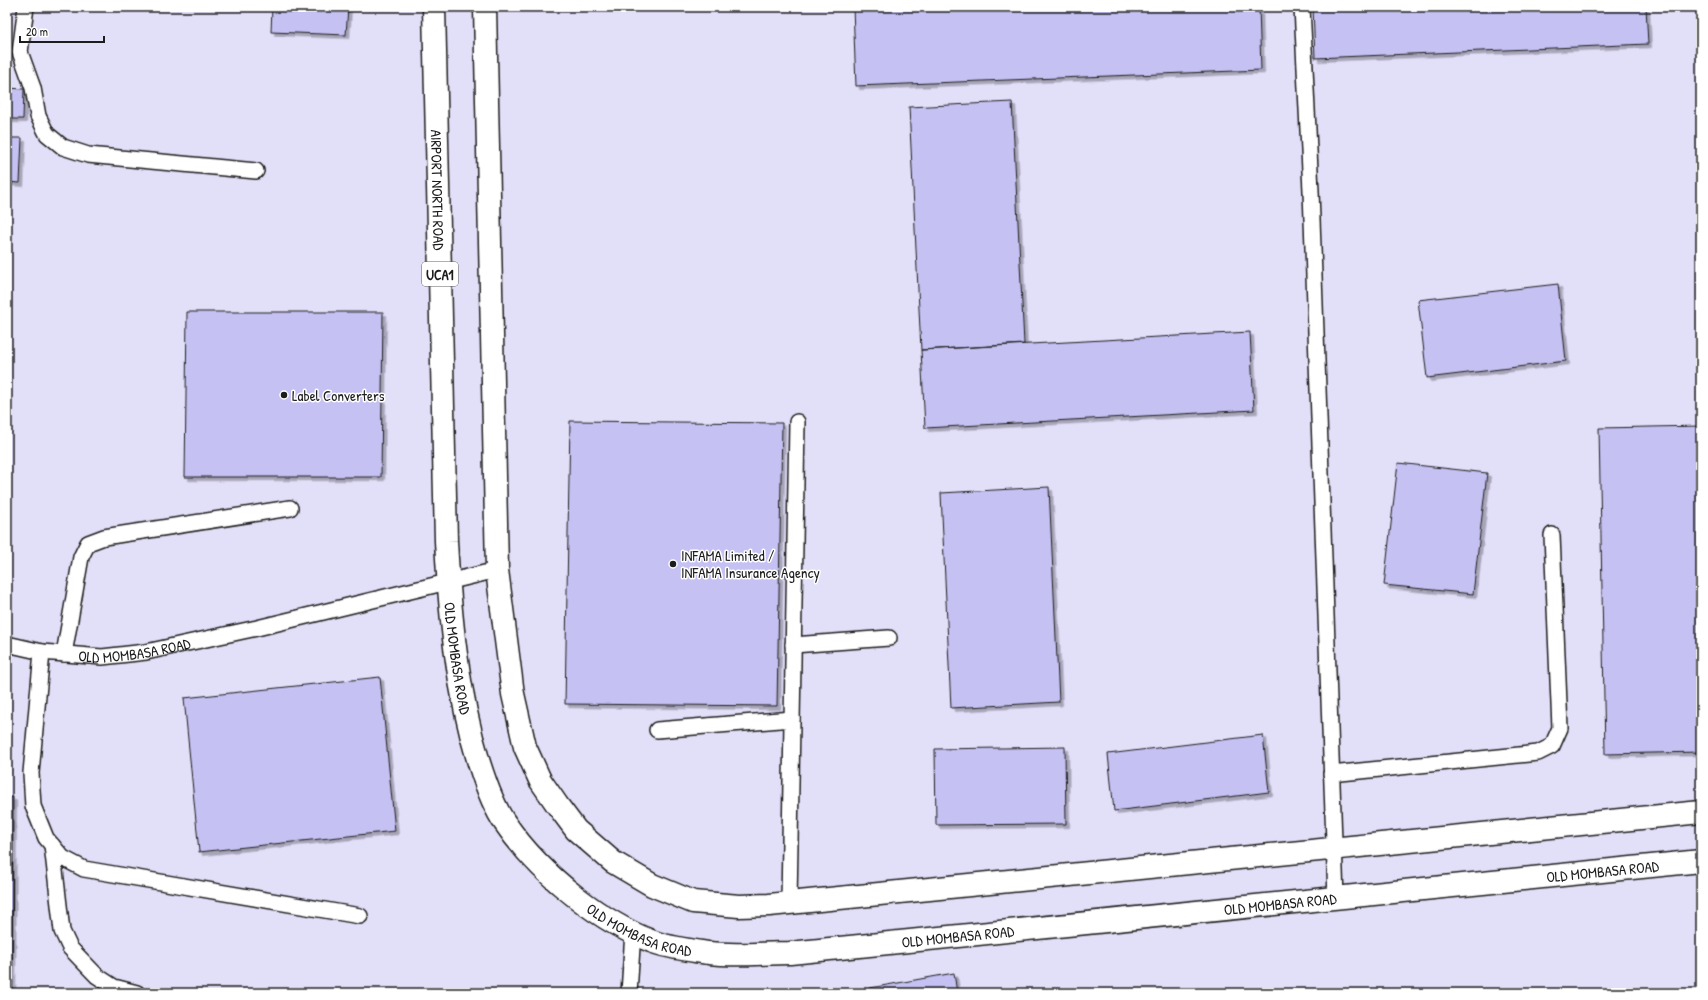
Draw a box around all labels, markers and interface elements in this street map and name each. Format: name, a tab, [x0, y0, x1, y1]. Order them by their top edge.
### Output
scale bar	[20, 18, 104, 44]
text: 20 m	[26, 23, 48, 40]
street label: AIRPORT NORTH ROAD	[426, 129, 450, 251]
road number: UCA1	[422, 262, 458, 286]
place label: Label Converters	[292, 385, 385, 406]
marker: Label Converters	[279, 390, 289, 400]
place label: INFAMA Limited / INFAMA Insurance Agency	[681, 545, 820, 583]
marker: INFAMA Limited / INFAMA Insurance Agency	[668, 559, 678, 569]
street label: OLD MOMBASA ROAD	[440, 601, 477, 717]
street label: OLD MOMBASA ROAD	[78, 632, 193, 668]
street label: OLD MOMBASA ROAD	[1545, 855, 1661, 887]
street label: OLD MOMBASA ROAD	[1223, 887, 1338, 920]
street label: OLD MOMBASA ROAD	[583, 898, 694, 961]
street label: OLD MOMBASA ROAD	[901, 920, 1016, 952]

